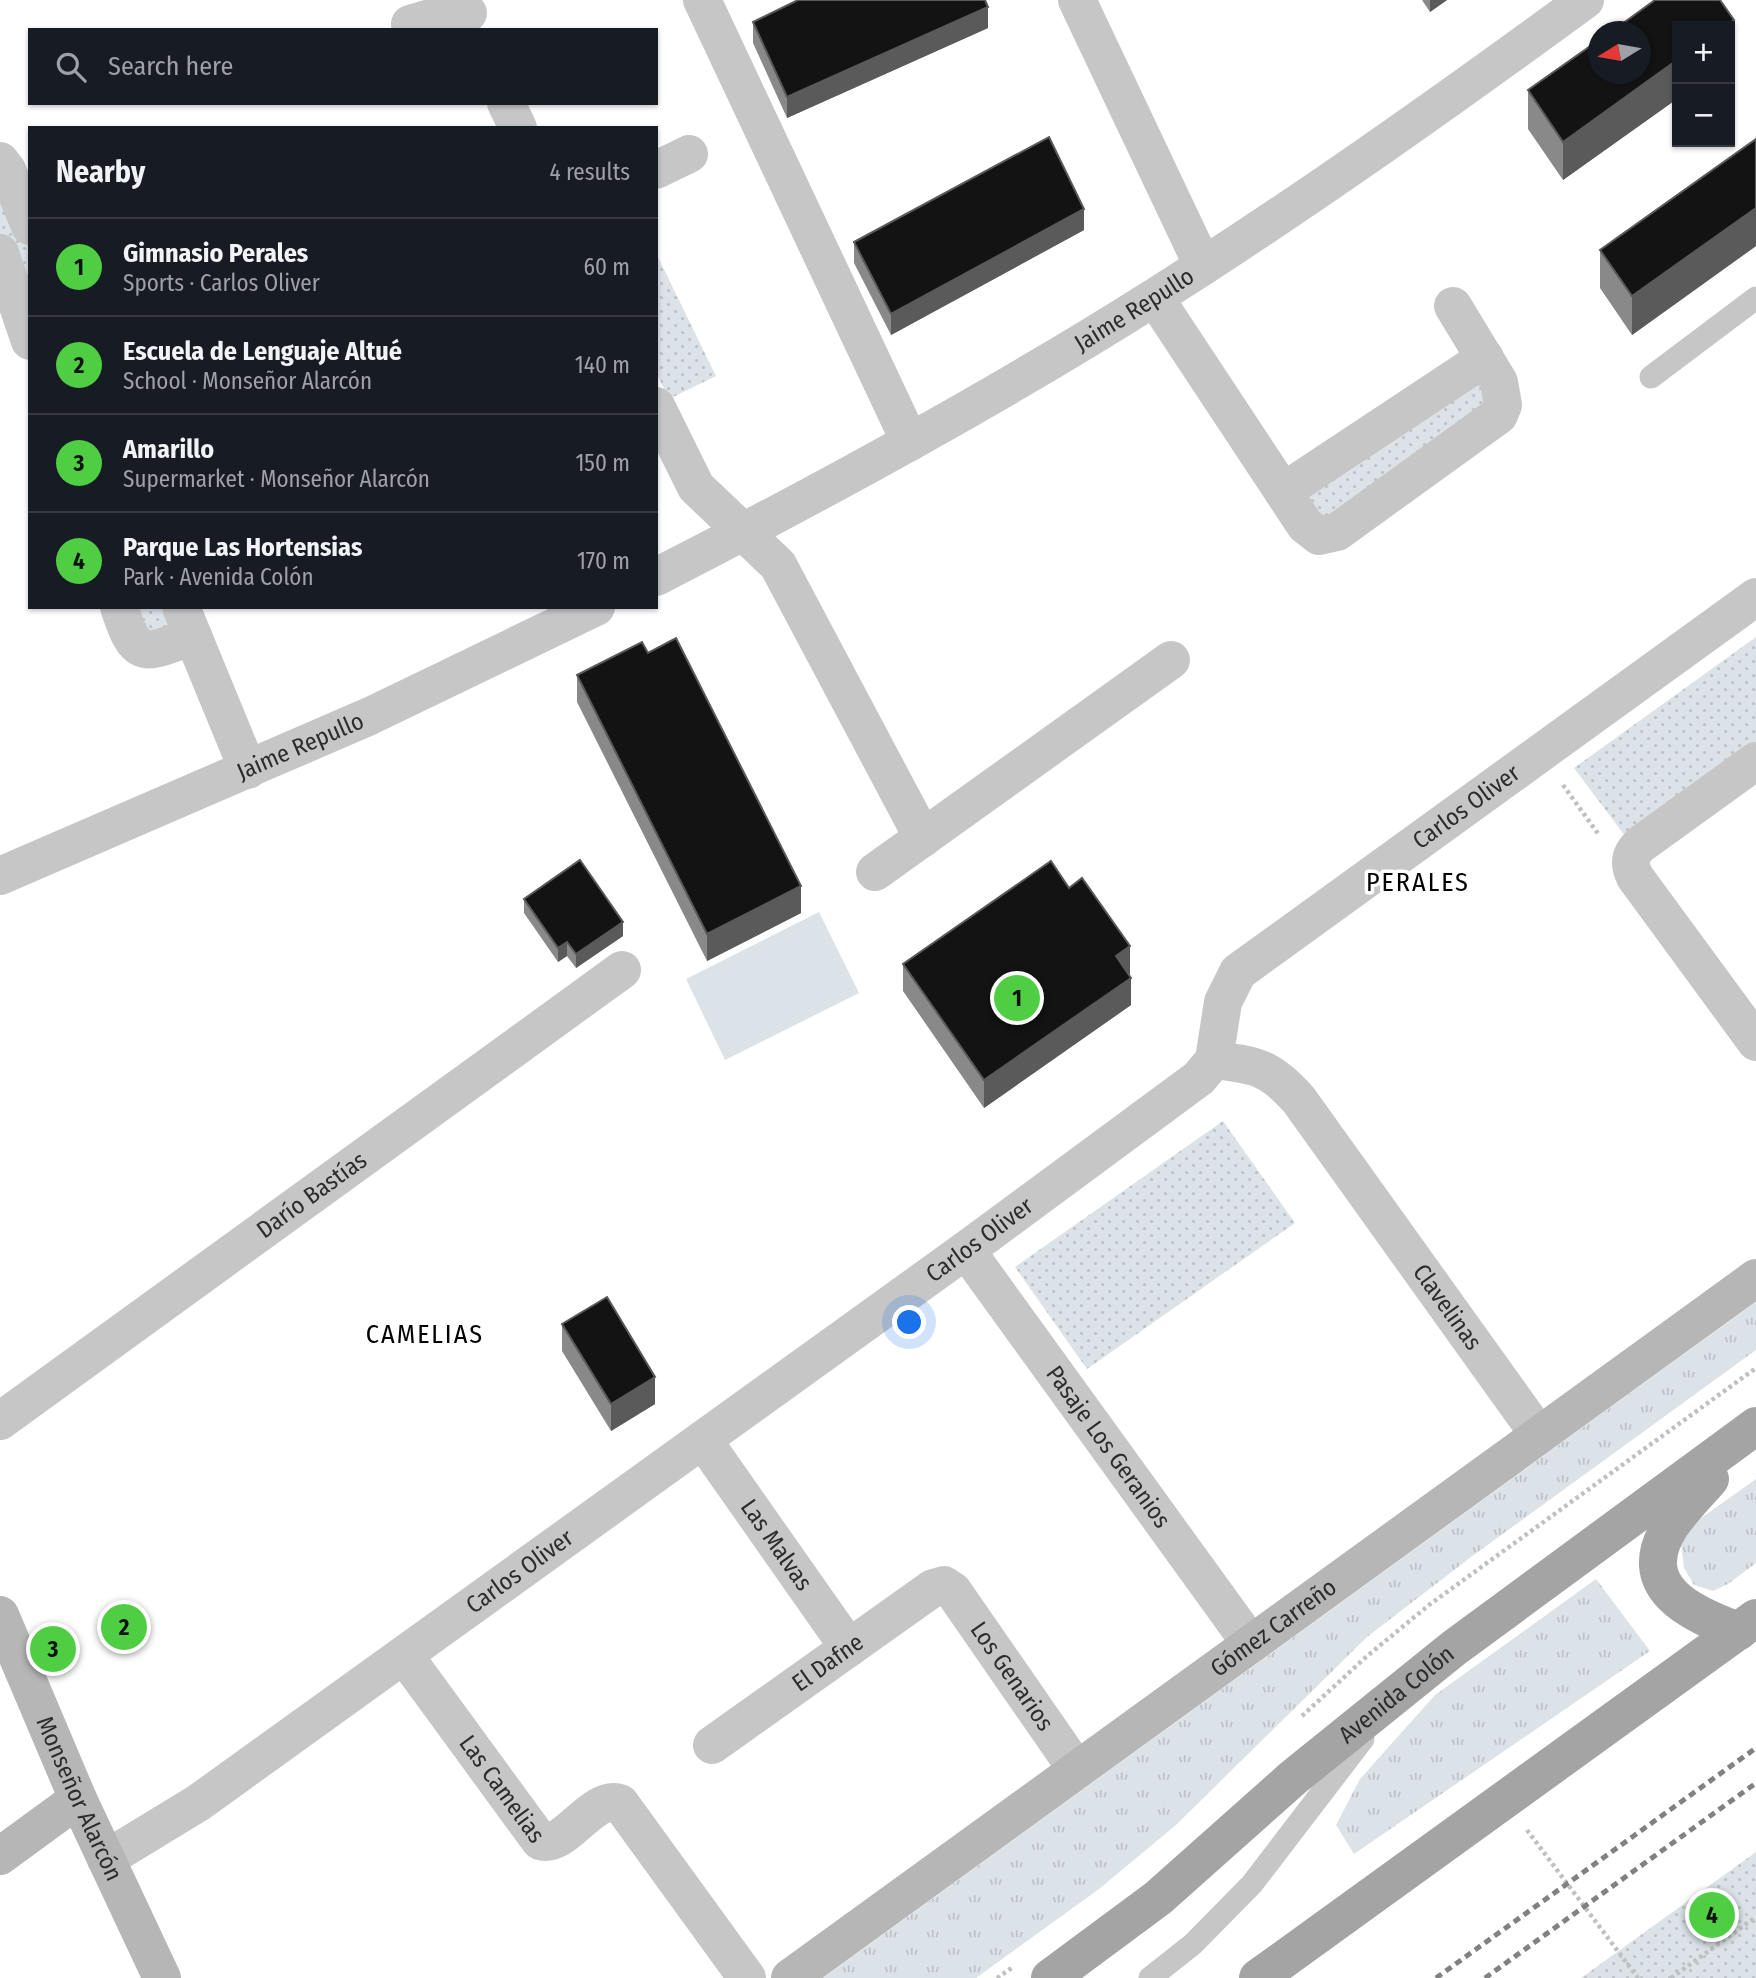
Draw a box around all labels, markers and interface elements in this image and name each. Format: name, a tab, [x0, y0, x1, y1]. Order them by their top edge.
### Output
north arrow	[1588, 21, 1651, 84]
map controls	[1672, 21, 1735, 147]
button: +	[1672, 21, 1735, 84]
search box	[28, 28, 658, 105]
icon: search	[52, 48, 90, 86]
text: Search here	[108, 51, 233, 82]
button: −	[1672, 84, 1735, 147]
text: Nearby	[56, 154, 145, 190]
text: 4 results	[549, 158, 630, 186]
text: Gimnasio Perales	[123, 238, 308, 269]
text: 1	[74, 253, 84, 281]
text: 60 m	[584, 253, 630, 281]
street label: Jaime Repullo	[1069, 262, 1199, 357]
text: Sports · Carlos Oliver	[123, 269, 320, 297]
text: Escuela de Lenguaje Altué	[123, 336, 402, 367]
text: 2	[74, 351, 84, 379]
text: 140 m	[575, 351, 630, 379]
text: School · Monseñor Alarcón	[123, 367, 372, 395]
text: Amarillo	[123, 434, 214, 465]
text: 3	[74, 449, 84, 477]
text: 150 m	[575, 449, 630, 477]
text: Supermarket · Monseñor Alarcón	[123, 465, 430, 493]
text: Parque Las Hortensias	[123, 532, 362, 563]
text: 4	[73, 547, 85, 575]
text: 170 m	[577, 547, 630, 575]
text: Park · Avenida Colón	[123, 563, 314, 591]
street label: Jaime Repullo	[232, 706, 368, 786]
street label: Carlos Oliver	[1407, 758, 1526, 855]
district label: PERALES	[1366, 867, 1470, 898]
pin: 1	[994, 972, 1040, 1024]
street label: Darío Bastías	[251, 1146, 372, 1244]
street label: Carlos Oliver	[921, 1191, 1039, 1288]
street label: Clavelinas	[1407, 1259, 1488, 1355]
your location	[892, 1305, 926, 1339]
district label: CAMELIAS	[366, 1319, 484, 1350]
street label: Pasaje Los Geranios	[1040, 1360, 1176, 1533]
street label: Las Malvas	[735, 1494, 818, 1596]
street label: Carlos Oliver	[461, 1523, 579, 1619]
street label: Gómez Carreño	[1205, 1573, 1342, 1683]
pin: 2	[101, 1601, 147, 1653]
street label: Los Genarios	[965, 1616, 1059, 1736]
pin: 3	[30, 1623, 76, 1675]
street label: El Dafne	[787, 1628, 869, 1697]
street label: Avenida Colón	[1333, 1640, 1460, 1749]
street label: Monseñor Alarcón	[31, 1712, 128, 1885]
street label: Las Camelias	[453, 1730, 551, 1848]
pin: 4	[1689, 1889, 1735, 1941]

